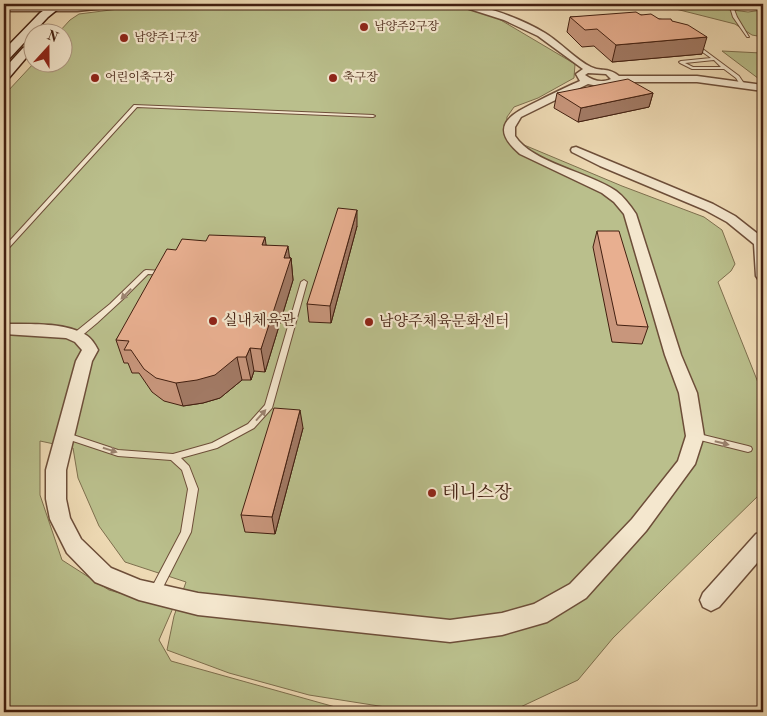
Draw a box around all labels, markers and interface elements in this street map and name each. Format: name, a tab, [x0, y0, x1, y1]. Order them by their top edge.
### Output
place label: 남양주2구장	[374, 20, 439, 33]
marker: 남양주2구장	[358, 21, 370, 33]
north arrow	[22, 22, 72, 72]
text: N	[45, 28, 60, 45]
place label: 남양주1구장	[134, 31, 199, 44]
marker: 남양주1구장	[118, 32, 130, 44]
place label: 어린이축구장	[105, 70, 175, 84]
place label: 축구장	[343, 70, 378, 84]
marker: 어린이축구장	[89, 72, 101, 84]
marker: 축구장	[327, 72, 339, 84]
one-way arrow	[120, 287, 132, 299]
place label: 실내체육관	[223, 312, 296, 329]
place label: 남양주체육문화센터	[379, 313, 509, 330]
marker: 실내체육관	[207, 315, 219, 327]
marker: 남양주체육문화센터	[363, 316, 375, 328]
one-way arrow	[255, 409, 267, 421]
one-way arrow	[714, 439, 729, 447]
one-way arrow	[103, 447, 118, 455]
place label: 테니스장	[442, 483, 512, 502]
marker: 테니스장	[426, 487, 438, 499]

